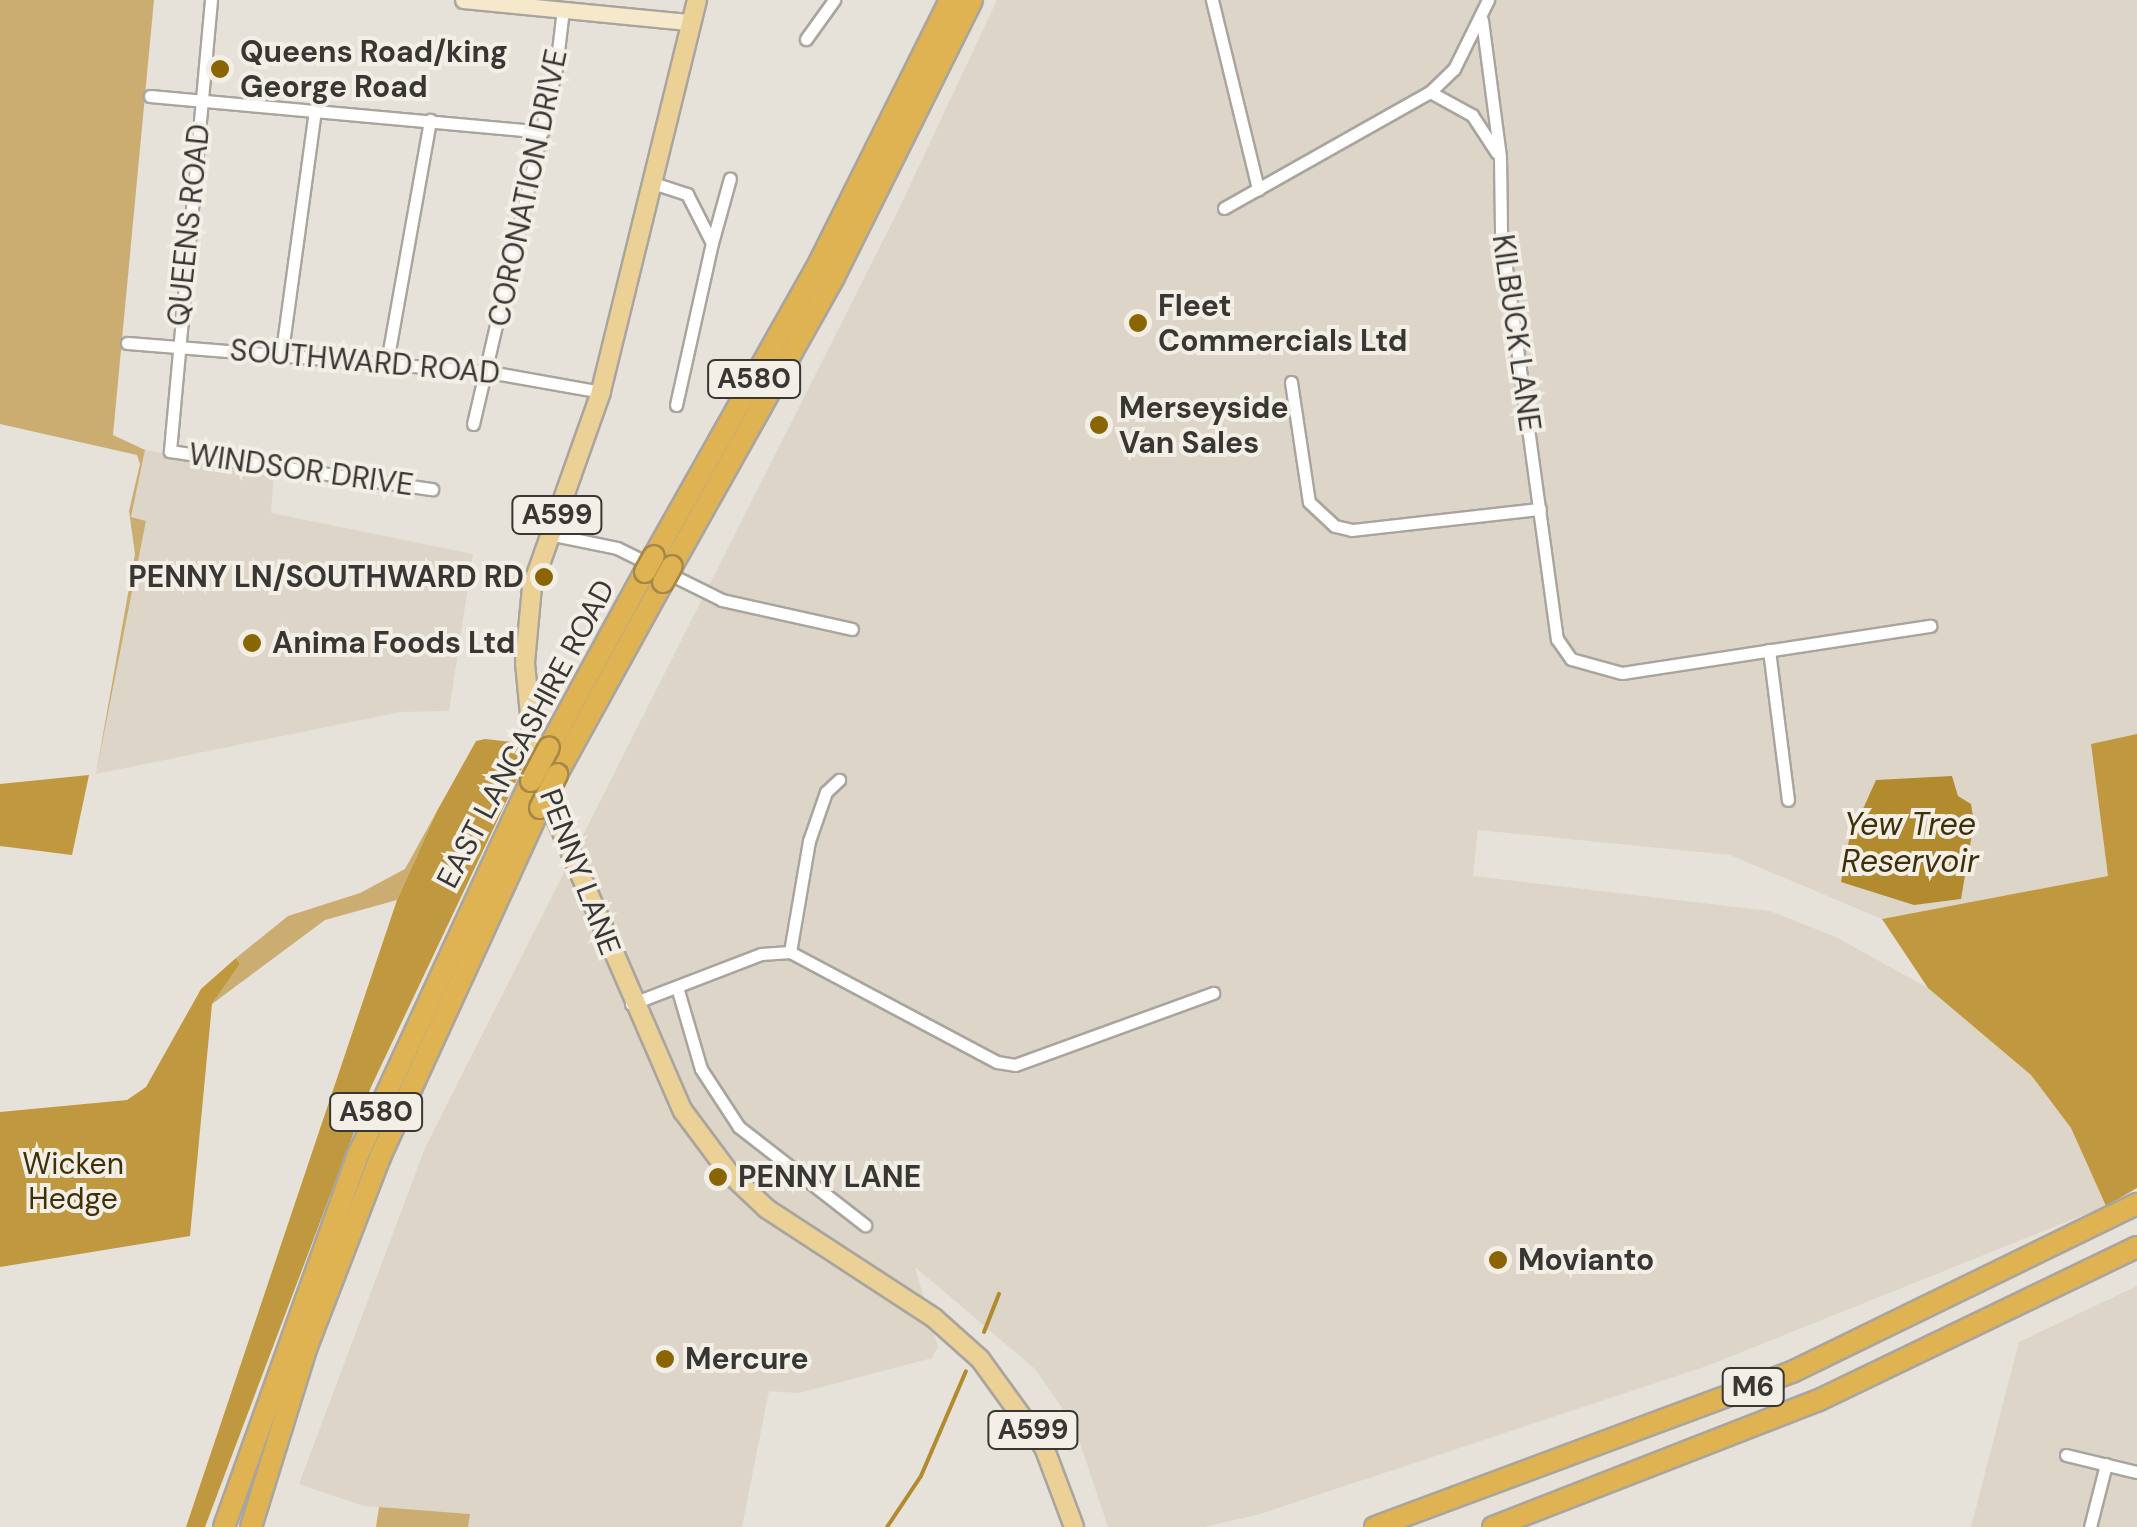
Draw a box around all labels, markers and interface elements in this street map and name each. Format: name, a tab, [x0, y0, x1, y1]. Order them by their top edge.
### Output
place label: Queens Road/king George Road	[240, 34, 508, 104]
street label: CORONATION DRIVE	[481, 46, 575, 330]
marker: Queens Road/king George Road	[209, 58, 231, 80]
street label: QUEENS ROAD	[160, 122, 218, 328]
street label: KILBUCK LANE	[1484, 232, 1548, 434]
place label: Fleet Commercials Ltd	[1158, 288, 1408, 358]
marker: Fleet Commercials Ltd	[1127, 312, 1149, 334]
street label: SOUTHWARD ROAD	[228, 332, 502, 392]
road number: A580	[706, 356, 802, 402]
place label: Merseyside Van Sales	[1119, 390, 1288, 460]
marker: Merseyside Van Sales	[1088, 414, 1110, 436]
street label: WINDSOR DRIVE	[186, 436, 416, 504]
road number: A599	[510, 492, 604, 538]
place label: PENNY LN/SOUTHWARD RD	[128, 559, 524, 595]
marker: PENNY LN/SOUTHWARD RD	[533, 566, 555, 588]
street label: EAST LANCASHIRE ROAD	[429, 574, 623, 894]
place label: Anima Foods Ltd	[272, 625, 516, 661]
marker: Anima Foods Ltd	[241, 632, 263, 654]
street label: PENNY LANE	[532, 784, 628, 960]
water label: Yew Tree Reservoir	[1841, 806, 1979, 881]
road number: A580	[328, 1089, 424, 1135]
park label: Wicken Hedge	[22, 1146, 124, 1216]
place label: PENNY LANE	[738, 1159, 921, 1195]
marker: PENNY LANE	[707, 1166, 729, 1188]
place label: Movianto	[1518, 1242, 1654, 1278]
marker: Movianto	[1487, 1249, 1509, 1271]
place label: Mercure	[685, 1341, 808, 1377]
marker: Mercure	[654, 1348, 676, 1370]
road number: M6	[1720, 1364, 1786, 1410]
road number: A599	[986, 1407, 1080, 1453]

